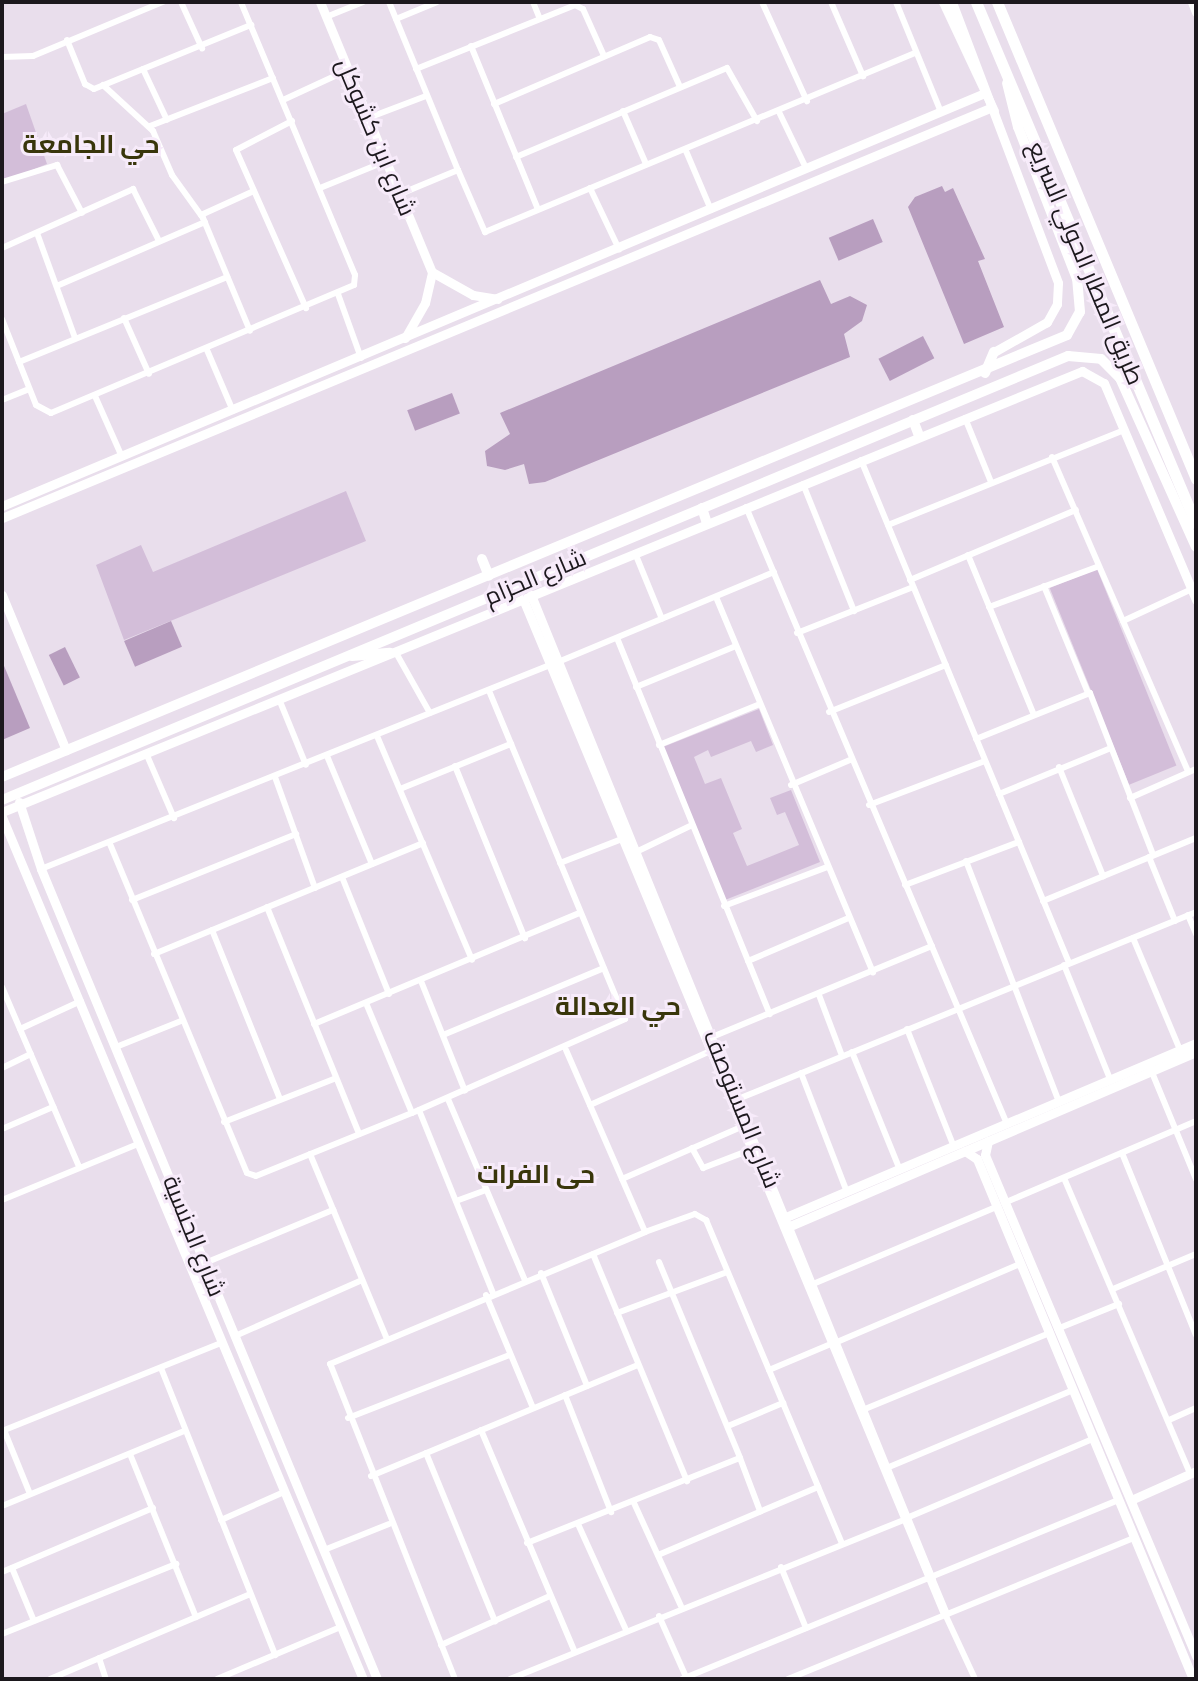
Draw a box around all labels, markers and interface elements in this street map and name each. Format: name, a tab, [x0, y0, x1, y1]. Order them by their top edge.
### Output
street label: شارع ابن كشوكل	[330, 54, 422, 220]
district label: حي الجامعة	[22, 128, 160, 160]
street label: طريق المطار الحولي السريع	[1022, 137, 1150, 389]
street label: شارع الحزام	[480, 543, 590, 611]
district label: حي العدالة	[555, 990, 681, 1022]
street label: شارع المستوصف	[697, 1026, 787, 1192]
district label: حی الفرات	[477, 1158, 595, 1190]
street label: شارع الجنسية	[157, 1171, 231, 1301]

